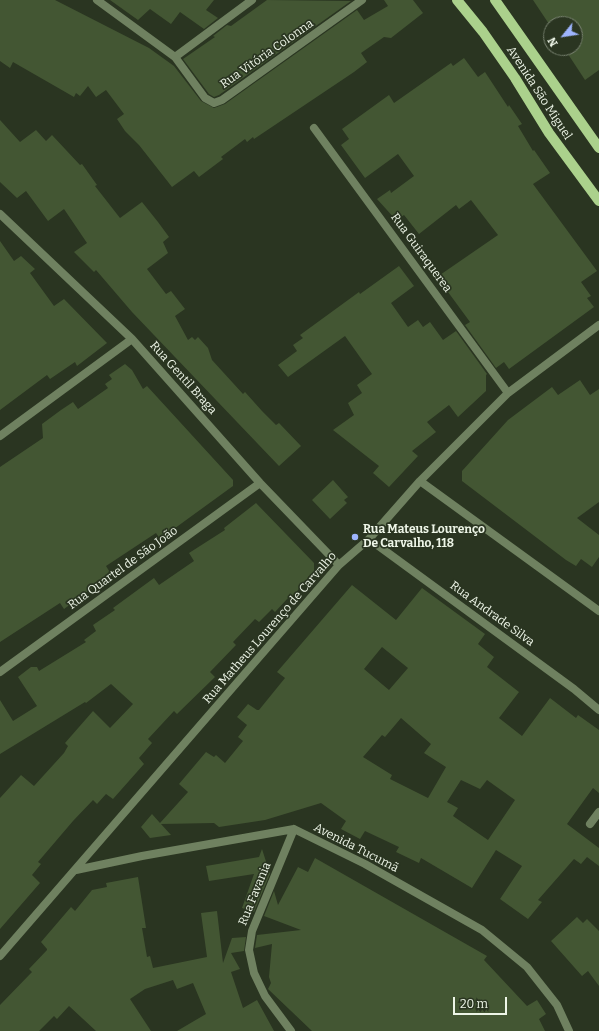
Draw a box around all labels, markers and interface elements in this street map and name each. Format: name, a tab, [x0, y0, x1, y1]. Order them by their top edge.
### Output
street label: Rua Vitória Colonna	[218, 16, 316, 92]
north arrow	[543, 16, 583, 56]
text: N	[545, 35, 561, 49]
street label: Avenida São Miguel	[503, 43, 575, 143]
street label: Rua Guiraquerea	[387, 211, 455, 295]
street label: Rua Gentil Braga	[147, 339, 219, 417]
street label: Rua Quartel de São João	[65, 523, 181, 613]
place label: Rua Mateus Lourenço De Carvalho, 118	[363, 523, 485, 551]
marker: Rua Mateus Lourenço De Carvalho, 118	[350, 532, 360, 542]
street label: Rua Matheus Lourenço de Carvalho	[200, 549, 340, 707]
street label: Rua Andrade Silva	[447, 579, 537, 649]
street label: Avenida Tucumã	[311, 820, 401, 876]
street label: Rua Favania	[236, 860, 274, 928]
scale bar	[455, 989, 509, 1015]
text: 20 m	[460, 997, 488, 1011]

